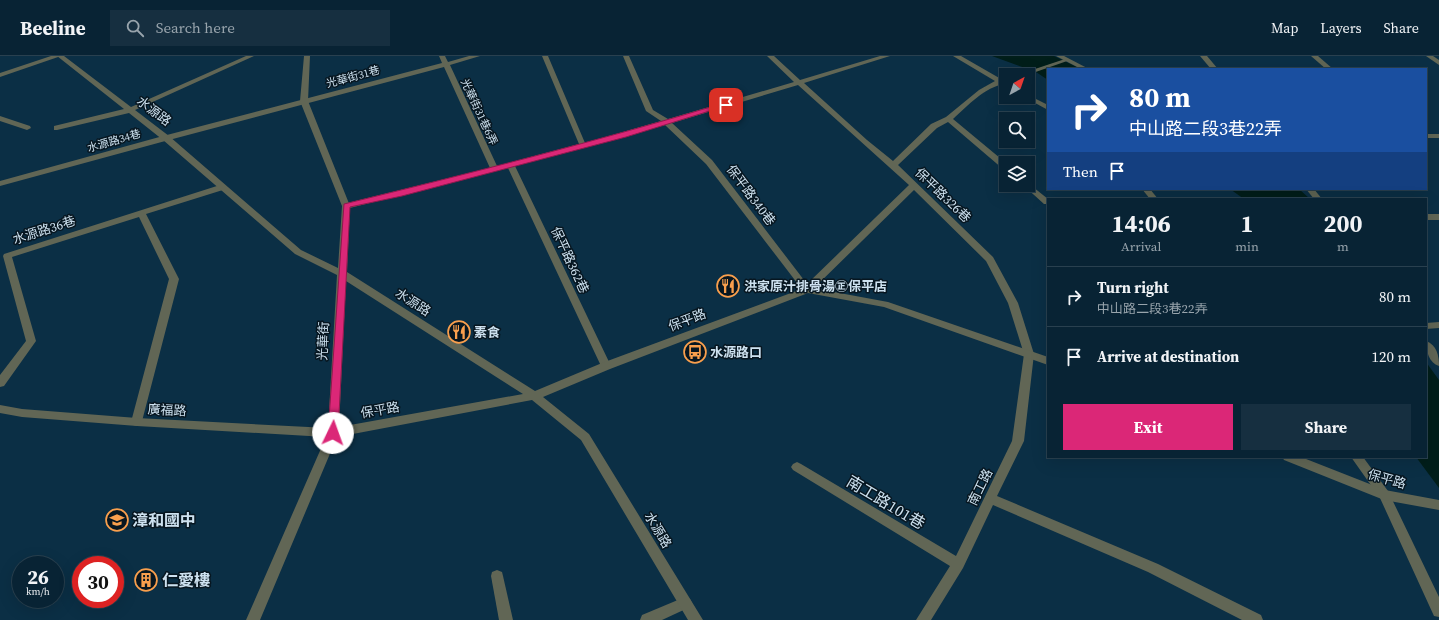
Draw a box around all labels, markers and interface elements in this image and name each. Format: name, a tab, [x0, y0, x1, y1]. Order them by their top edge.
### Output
search box	[110, 10, 390, 46]
text: Beeline	[20, 15, 86, 41]
icon: search	[124, 17, 146, 39]
text: Search here	[156, 17, 235, 38]
text: Map	[1271, 18, 1298, 38]
text: Layers	[1320, 18, 1362, 38]
text: Share	[1384, 18, 1419, 38]
street label: 光華街31巷	[324, 63, 382, 91]
north arrow	[999, 68, 1035, 104]
map controls	[999, 68, 1035, 192]
street label: 光華街31巷6弄	[457, 76, 501, 148]
text: 80 m	[1129, 78, 1191, 116]
icon: right	[1063, 84, 1115, 136]
pin	[709, 88, 743, 122]
street label: 水源路	[133, 92, 175, 130]
icon: arrive	[715, 94, 737, 116]
button: search	[999, 112, 1035, 148]
text: 中山路二段3巷22弄	[1129, 116, 1282, 141]
street label: 水源路34巷	[85, 126, 143, 156]
button: layers	[999, 156, 1035, 192]
icon: arrive	[1106, 160, 1128, 182]
street label: 保平路340巷	[723, 161, 779, 229]
text: Then	[1063, 161, 1098, 182]
street label: 保平路326巷	[911, 164, 975, 226]
text: 14:06	[1112, 207, 1171, 240]
text: 1	[1241, 207, 1254, 240]
text: 200	[1323, 207, 1362, 240]
street label: 水源路36巷	[10, 212, 78, 248]
street label: 保平路362巷	[547, 224, 593, 296]
text: Arrival	[1121, 238, 1161, 255]
text: min	[1235, 238, 1259, 255]
text: m	[1337, 238, 1349, 255]
restaurant icon: 洪家原汁排骨湯㊣保平店	[715, 273, 741, 299]
text: Turn right	[1097, 277, 1169, 298]
place label: 洪家原汁排骨湯㊣保平店	[744, 278, 887, 295]
street label: 水源路	[392, 284, 434, 320]
icon: right	[1063, 286, 1085, 308]
text: 80 m	[1379, 286, 1411, 307]
text: 中山路二段3巷22弄	[1097, 300, 1208, 317]
street label: 保平路	[666, 305, 708, 335]
restaurant icon: 素食	[446, 319, 472, 345]
street label: 光華街	[313, 321, 333, 361]
place label: 素食	[474, 324, 500, 341]
bus stop icon: 水源路口	[682, 339, 708, 365]
place label: 水源路口	[710, 344, 762, 361]
icon: arrive	[1063, 346, 1085, 368]
text: Arrive at destination	[1097, 346, 1239, 367]
text: 120 m	[1371, 346, 1411, 367]
street label: 保平路	[359, 398, 401, 422]
street label: 廣福路	[147, 400, 187, 420]
button: Exit	[1063, 404, 1233, 450]
button: Share	[1241, 404, 1411, 450]
position arrow	[312, 412, 354, 454]
street label: 保平路	[1366, 465, 1408, 493]
street label: 南工路	[964, 466, 996, 508]
street label: 南工路101巷	[843, 470, 929, 534]
school or university icon: 漳和國中	[104, 507, 130, 533]
place label: 漳和國中	[132, 509, 196, 531]
street label: 水源路	[641, 509, 675, 551]
speed limit sign: 30	[72, 556, 124, 608]
text: 26	[27, 563, 49, 591]
building icon: 仁愛樓	[133, 567, 159, 593]
place label: 仁愛樓	[162, 569, 210, 591]
text: km/h	[26, 585, 50, 598]

